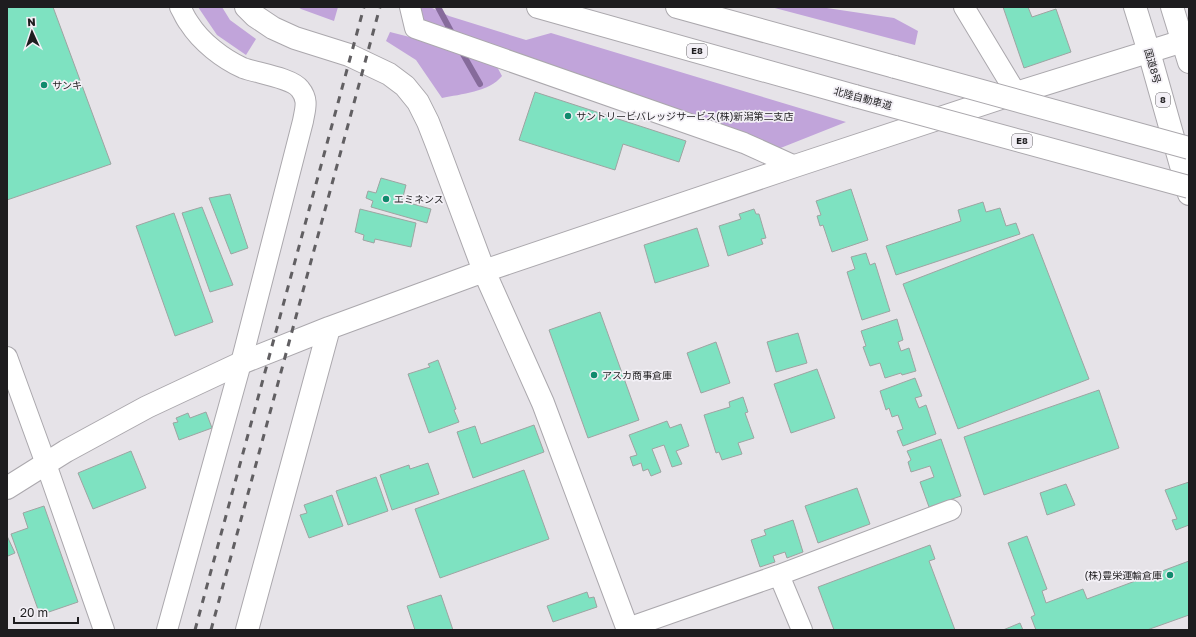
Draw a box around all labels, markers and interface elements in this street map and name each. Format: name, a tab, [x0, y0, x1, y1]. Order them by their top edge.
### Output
north arrow	[12, 12, 52, 52]
text: N	[27, 15, 36, 28]
road number: E8	[687, 44, 707, 58]
street label: 国道8号	[1142, 47, 1164, 85]
place label: サンキ	[52, 79, 82, 91]
marker: サンキ	[39, 80, 49, 90]
street label: 北陸自動車道	[832, 84, 894, 112]
road number: 8	[1156, 93, 1170, 107]
place label: サントリービバレッジサービス(株)新潟第二支店	[576, 110, 794, 122]
marker: サントリービバレッジサービス(株)新潟第二支店	[563, 111, 573, 121]
road number: E8	[1012, 134, 1032, 148]
place label: エミネンス	[394, 193, 444, 205]
marker: エミネンス	[381, 194, 391, 204]
place label: アスカ商事倉庫	[602, 369, 672, 381]
marker: アスカ商事倉庫	[589, 370, 599, 380]
place label: (株)豊栄運輸倉庫	[1084, 569, 1162, 581]
marker: (株)豊栄運輸倉庫	[1165, 570, 1175, 580]
scale bar	[14, 599, 78, 625]
text: 20 m	[20, 605, 48, 620]

